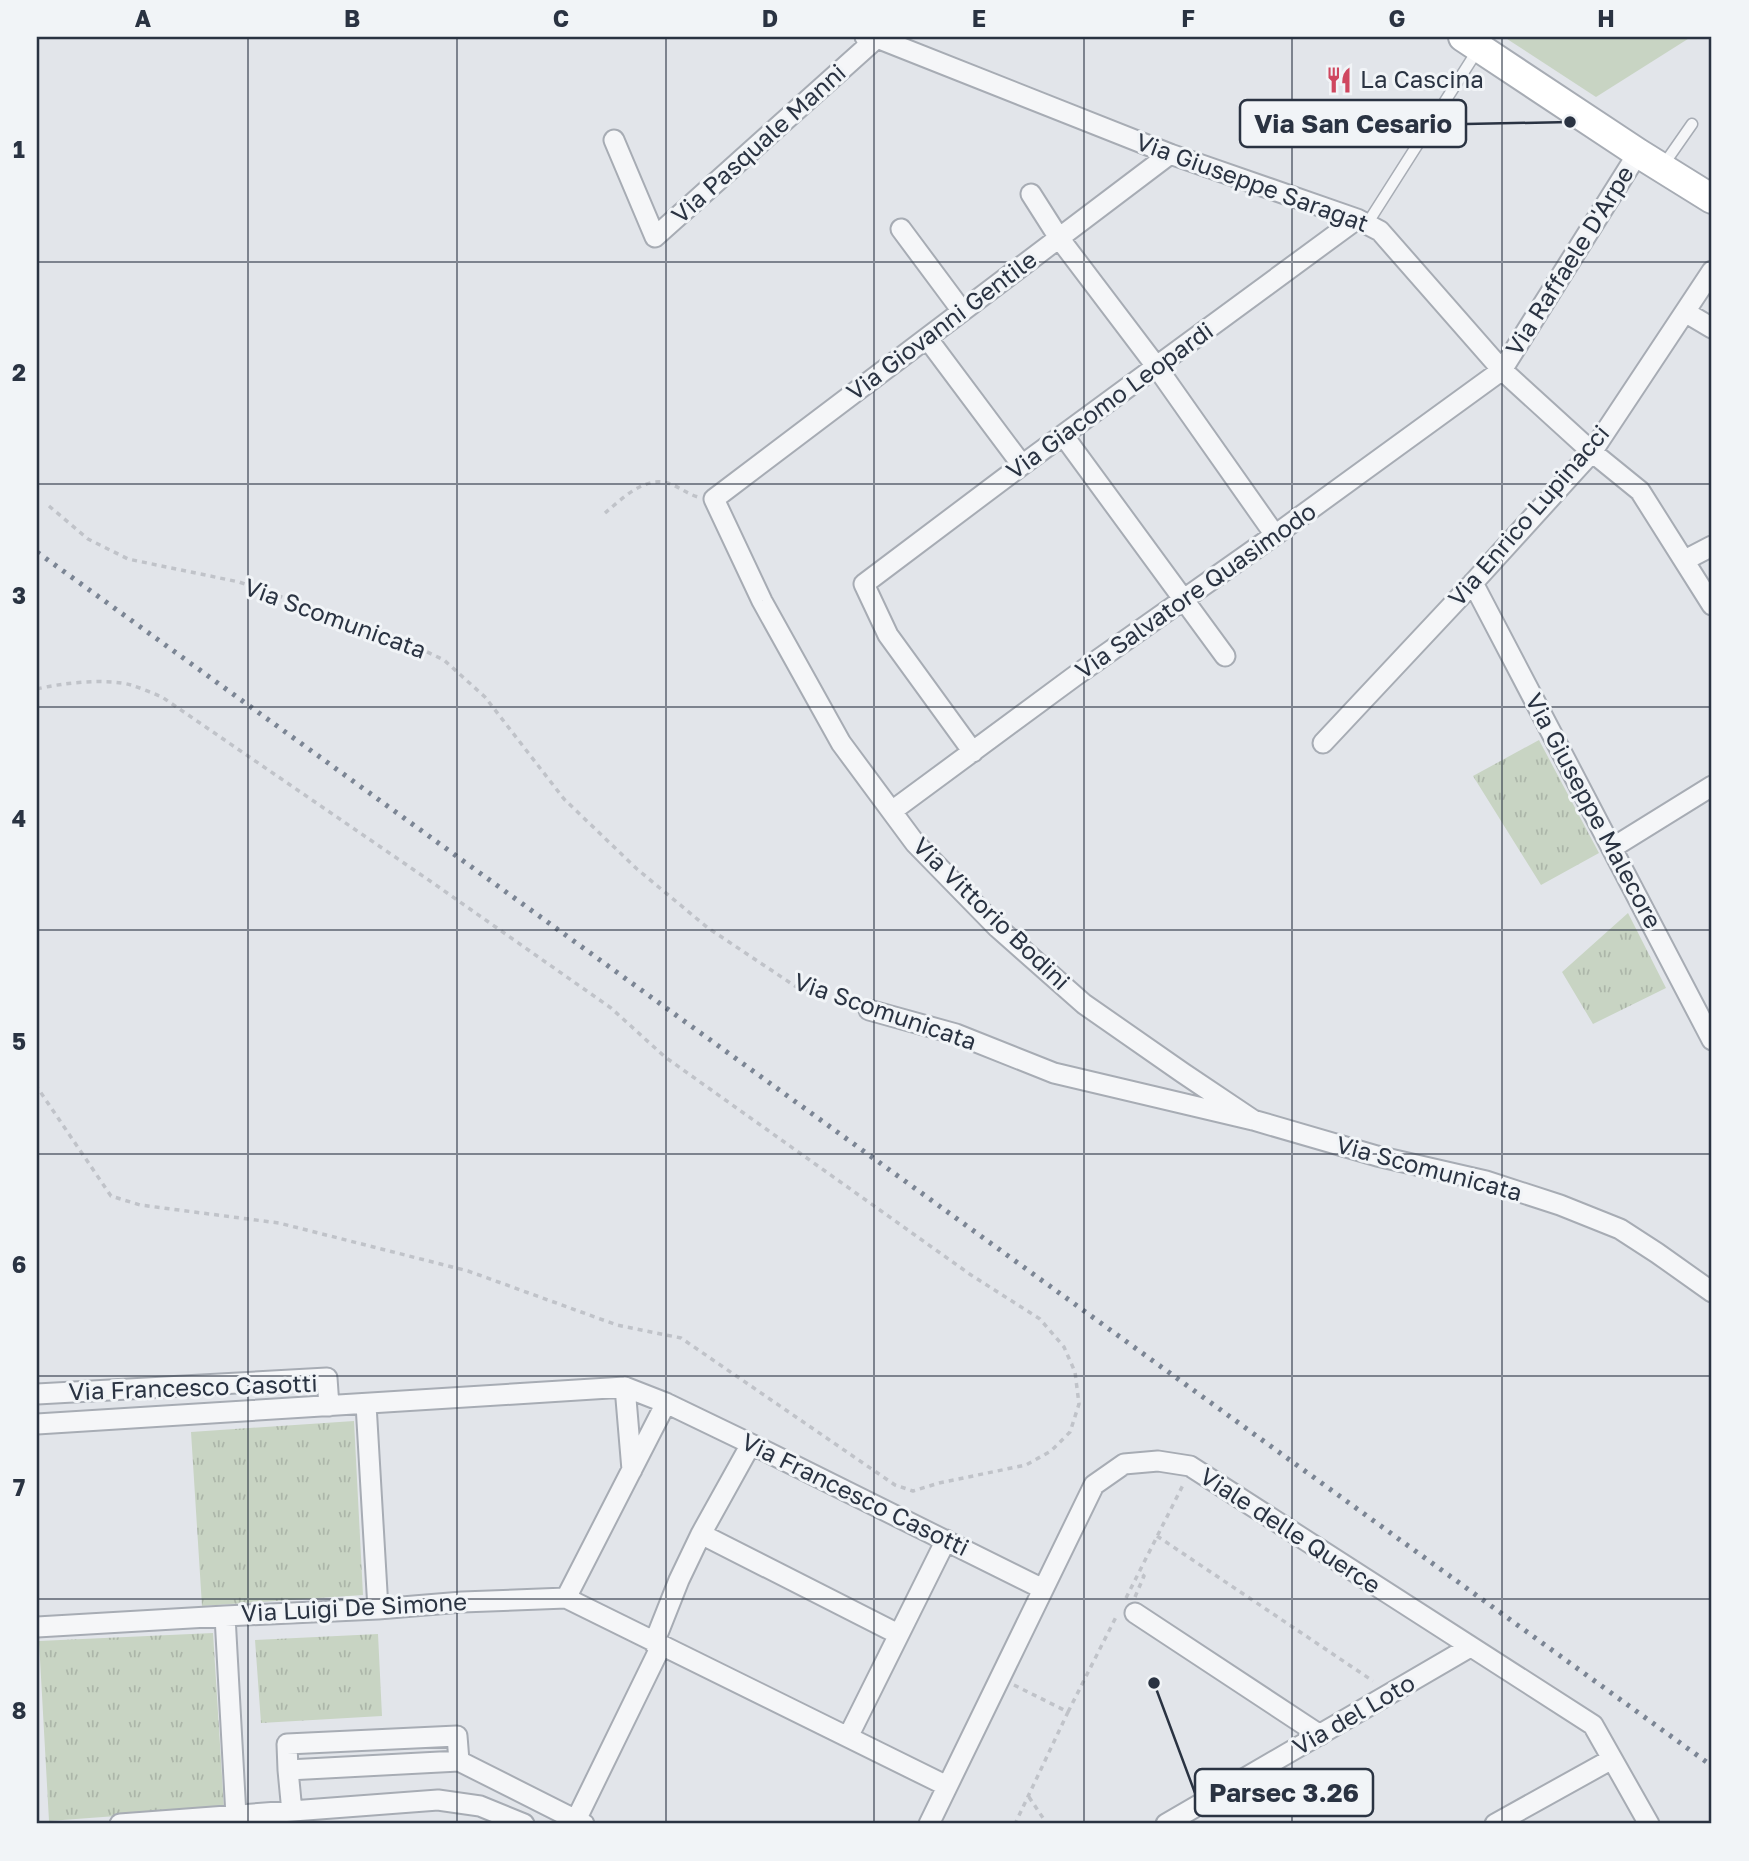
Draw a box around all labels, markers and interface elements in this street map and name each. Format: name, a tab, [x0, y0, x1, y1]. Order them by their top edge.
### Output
text: A	[135, 4, 152, 32]
text: B	[344, 4, 360, 32]
text: C	[553, 4, 569, 32]
text: D	[762, 4, 778, 32]
text: E	[972, 4, 986, 32]
text: F	[1181, 4, 1195, 32]
text: G	[1389, 4, 1405, 32]
text: H	[1597, 4, 1615, 32]
street label: Via Pasquale Manni	[665, 57, 851, 229]
place label: La Cascina	[1360, 64, 1484, 93]
restaurant icon: La Cascina	[1324, 65, 1354, 95]
callout: Via San Cesario	[1240, 100, 1466, 147]
text: Via San Cesario	[1254, 108, 1452, 139]
street label: Via Giuseppe Saragat	[1132, 126, 1373, 237]
text: 1	[13, 135, 25, 163]
street label: Via Raffaele D'Arpe	[1499, 160, 1639, 360]
street label: Via Giovanni Gentile	[840, 244, 1042, 406]
street label: Via Giacomo Leopardi	[1000, 315, 1218, 485]
text: 2	[12, 358, 26, 386]
street label: Via Enrico Lupinacci	[1441, 418, 1614, 612]
street label: Via Salvatore Quasimodo	[1069, 496, 1321, 684]
street label: Via Scomunicata	[241, 571, 430, 664]
text: 3	[12, 581, 26, 609]
street label: Via Giuseppe Malecore	[1520, 688, 1669, 933]
text: 4	[12, 804, 26, 832]
street label: Via Vittorio Bodini	[908, 831, 1077, 995]
street label: Via Scomunicata	[790, 966, 981, 1055]
text: 5	[12, 1027, 26, 1055]
street label: Via Scomunicata	[1333, 1129, 1526, 1206]
text: 6	[12, 1250, 26, 1278]
street label: Via Francesco Casotti	[68, 1368, 318, 1405]
street label: Via Francesco Casotti	[737, 1426, 974, 1561]
street label: Viale delle Querce	[1195, 1461, 1387, 1599]
text: 7	[13, 1473, 25, 1501]
street label: Via Luigi De Simone	[240, 1586, 468, 1627]
street label: Via del Loto	[1287, 1667, 1420, 1760]
text: 8	[12, 1696, 26, 1724]
callout: Parsec 3.26	[1195, 1769, 1373, 1816]
text: Parsec 3.26	[1209, 1777, 1359, 1808]

